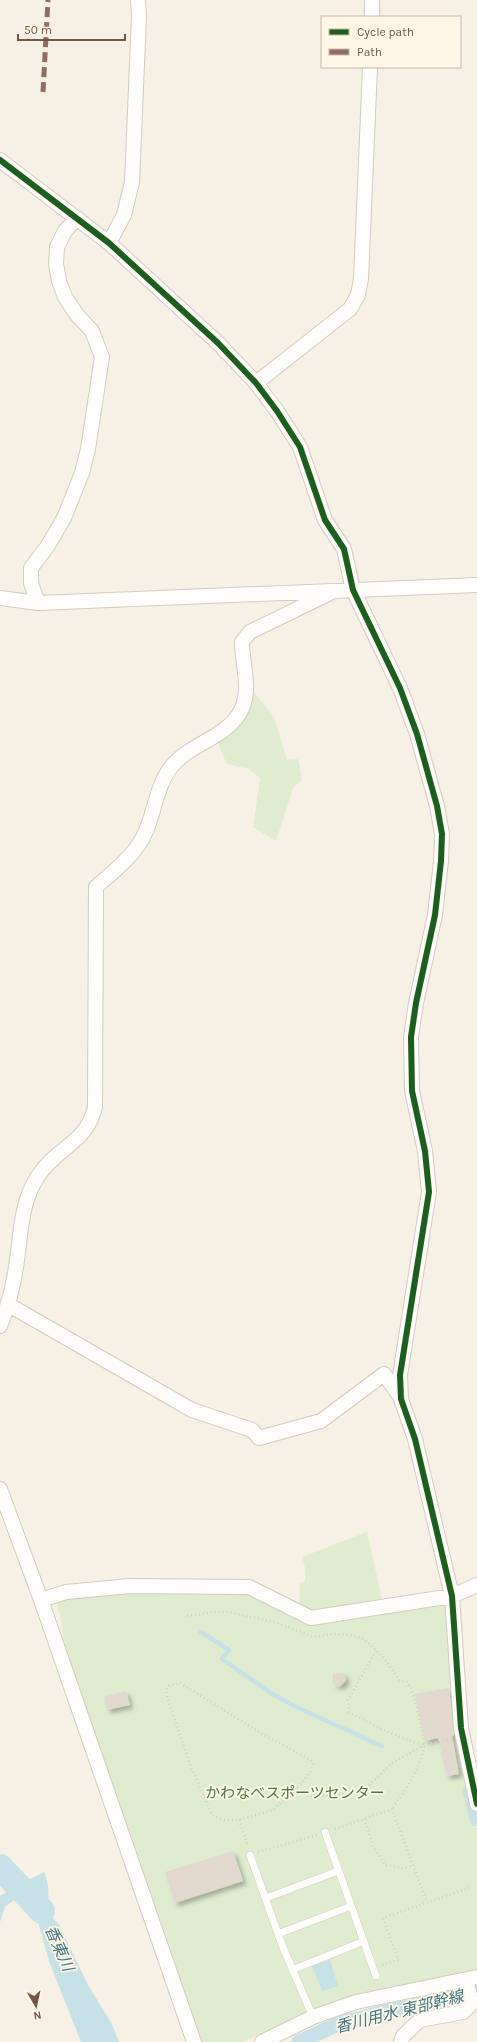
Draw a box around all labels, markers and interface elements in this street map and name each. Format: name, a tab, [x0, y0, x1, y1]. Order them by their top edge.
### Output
scale bar	[18, 16, 125, 42]
legend	[321, 16, 461, 68]
text: 50 m	[24, 23, 52, 37]
text: Cycle path	[357, 25, 414, 39]
text: Path	[357, 45, 382, 59]
park label: かわなべスポーツセンター	[205, 1784, 385, 1802]
water label: 香東川	[41, 1922, 79, 1976]
north arrow	[16, 1986, 56, 2026]
water label: 香川用水 東部幹線	[333, 1986, 467, 2037]
text: N	[33, 2008, 42, 2022]

